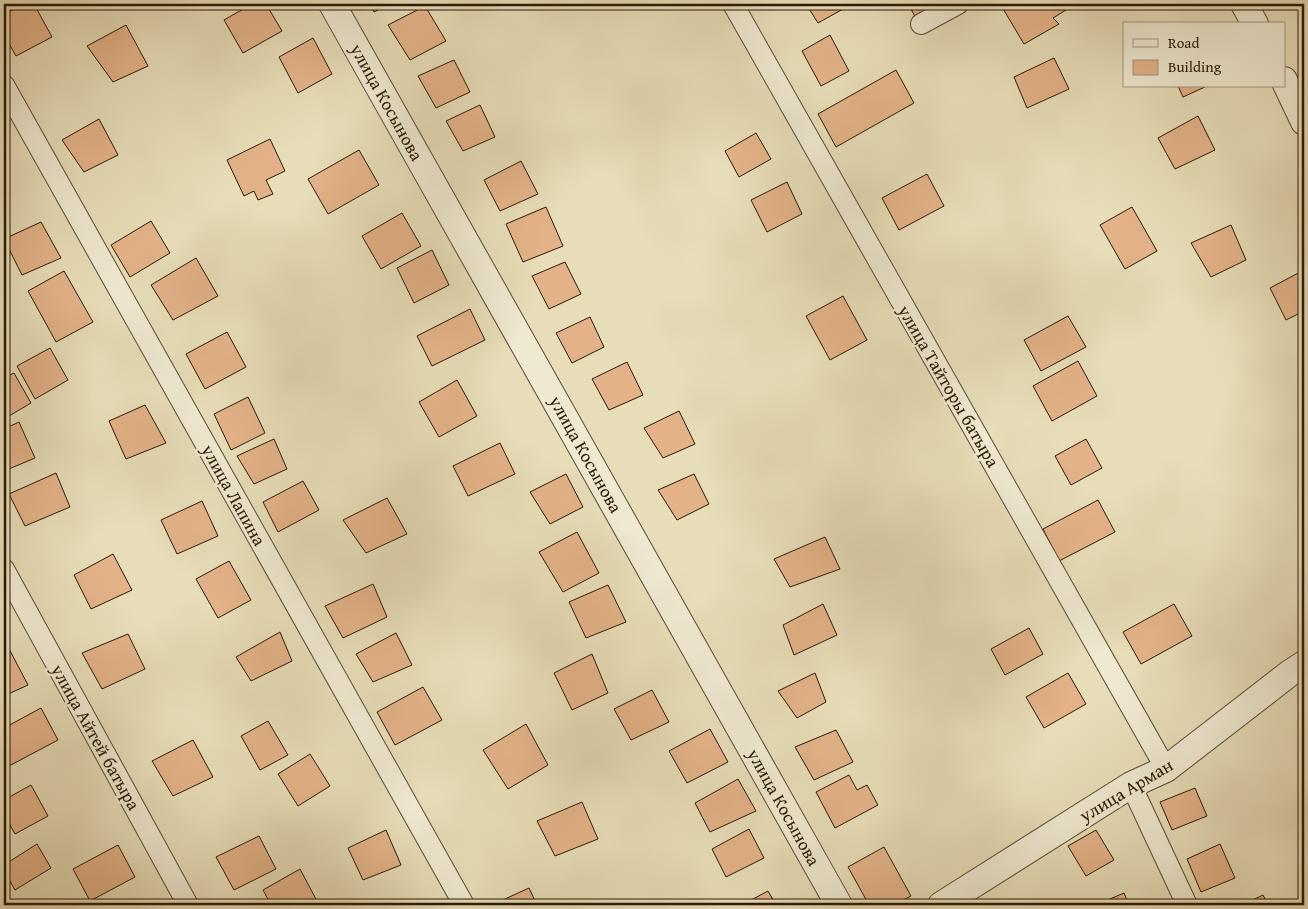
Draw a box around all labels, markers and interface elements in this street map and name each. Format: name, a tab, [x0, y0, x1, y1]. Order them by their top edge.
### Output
legend	[1123, 22, 1286, 88]
text: Road	[1168, 32, 1199, 53]
street label: улица Косынова	[343, 38, 431, 166]
text: Building	[1168, 56, 1222, 77]
street label: улица Тайторы батыра	[891, 299, 1007, 473]
street label: улица Косынова	[542, 390, 630, 518]
street label: улица Лапина	[194, 438, 273, 551]
street label: улица Айтей батыра	[44, 658, 148, 815]
street label: улица Косынова	[740, 743, 828, 871]
street label: улица Арман	[1073, 751, 1178, 829]

